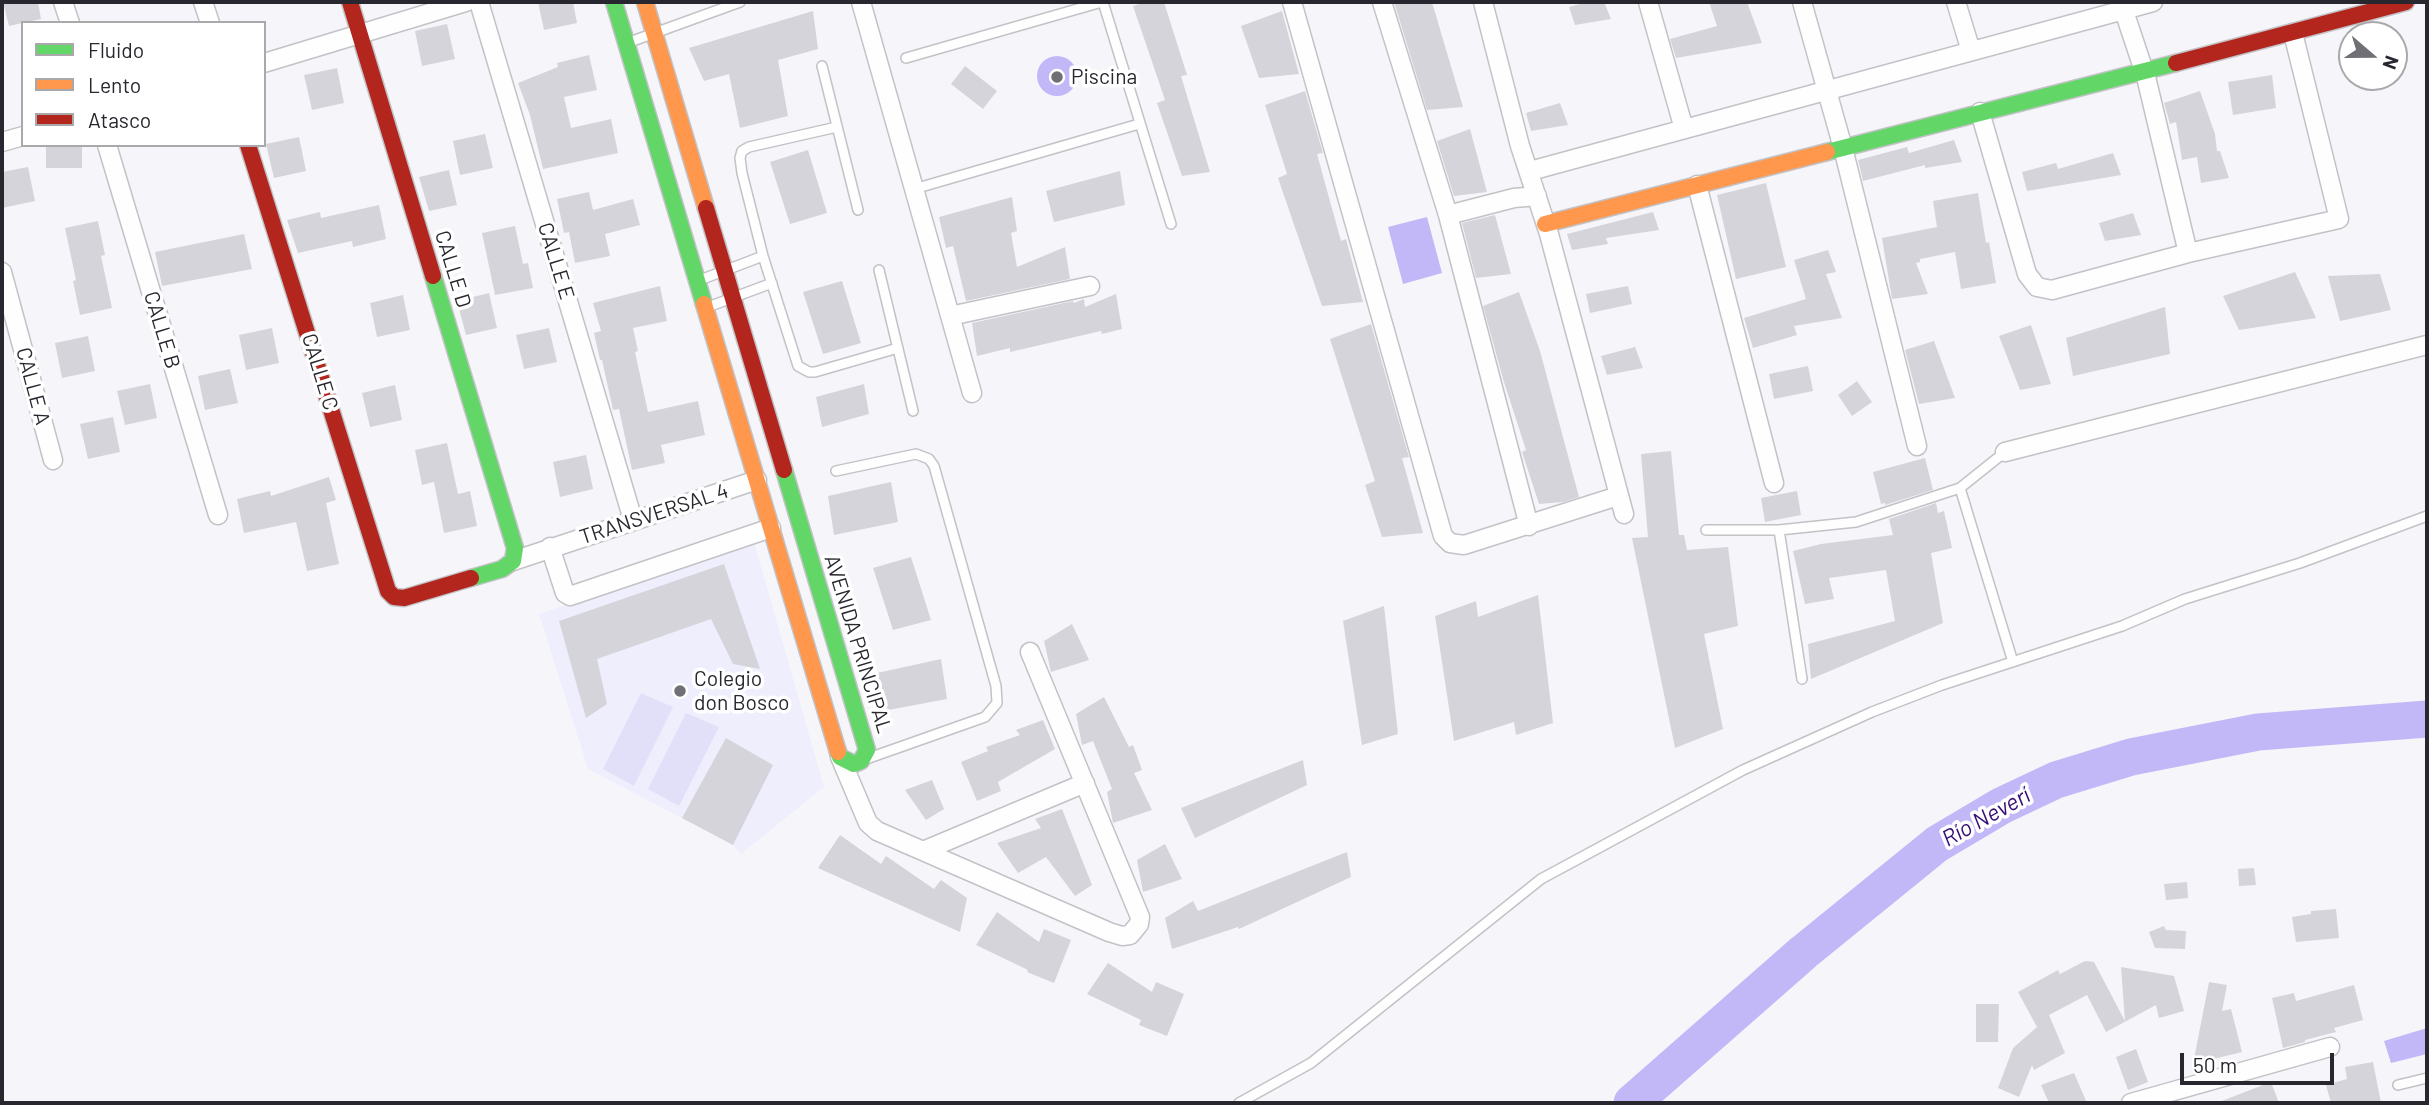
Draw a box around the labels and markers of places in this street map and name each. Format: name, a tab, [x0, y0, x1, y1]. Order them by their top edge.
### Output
place label: Piscina	[1071, 64, 1137, 90]
marker: Piscina	[1049, 69, 1065, 85]
place label: Colegio don Bosco	[694, 666, 789, 716]
marker: Colegio don Bosco	[672, 683, 688, 699]

